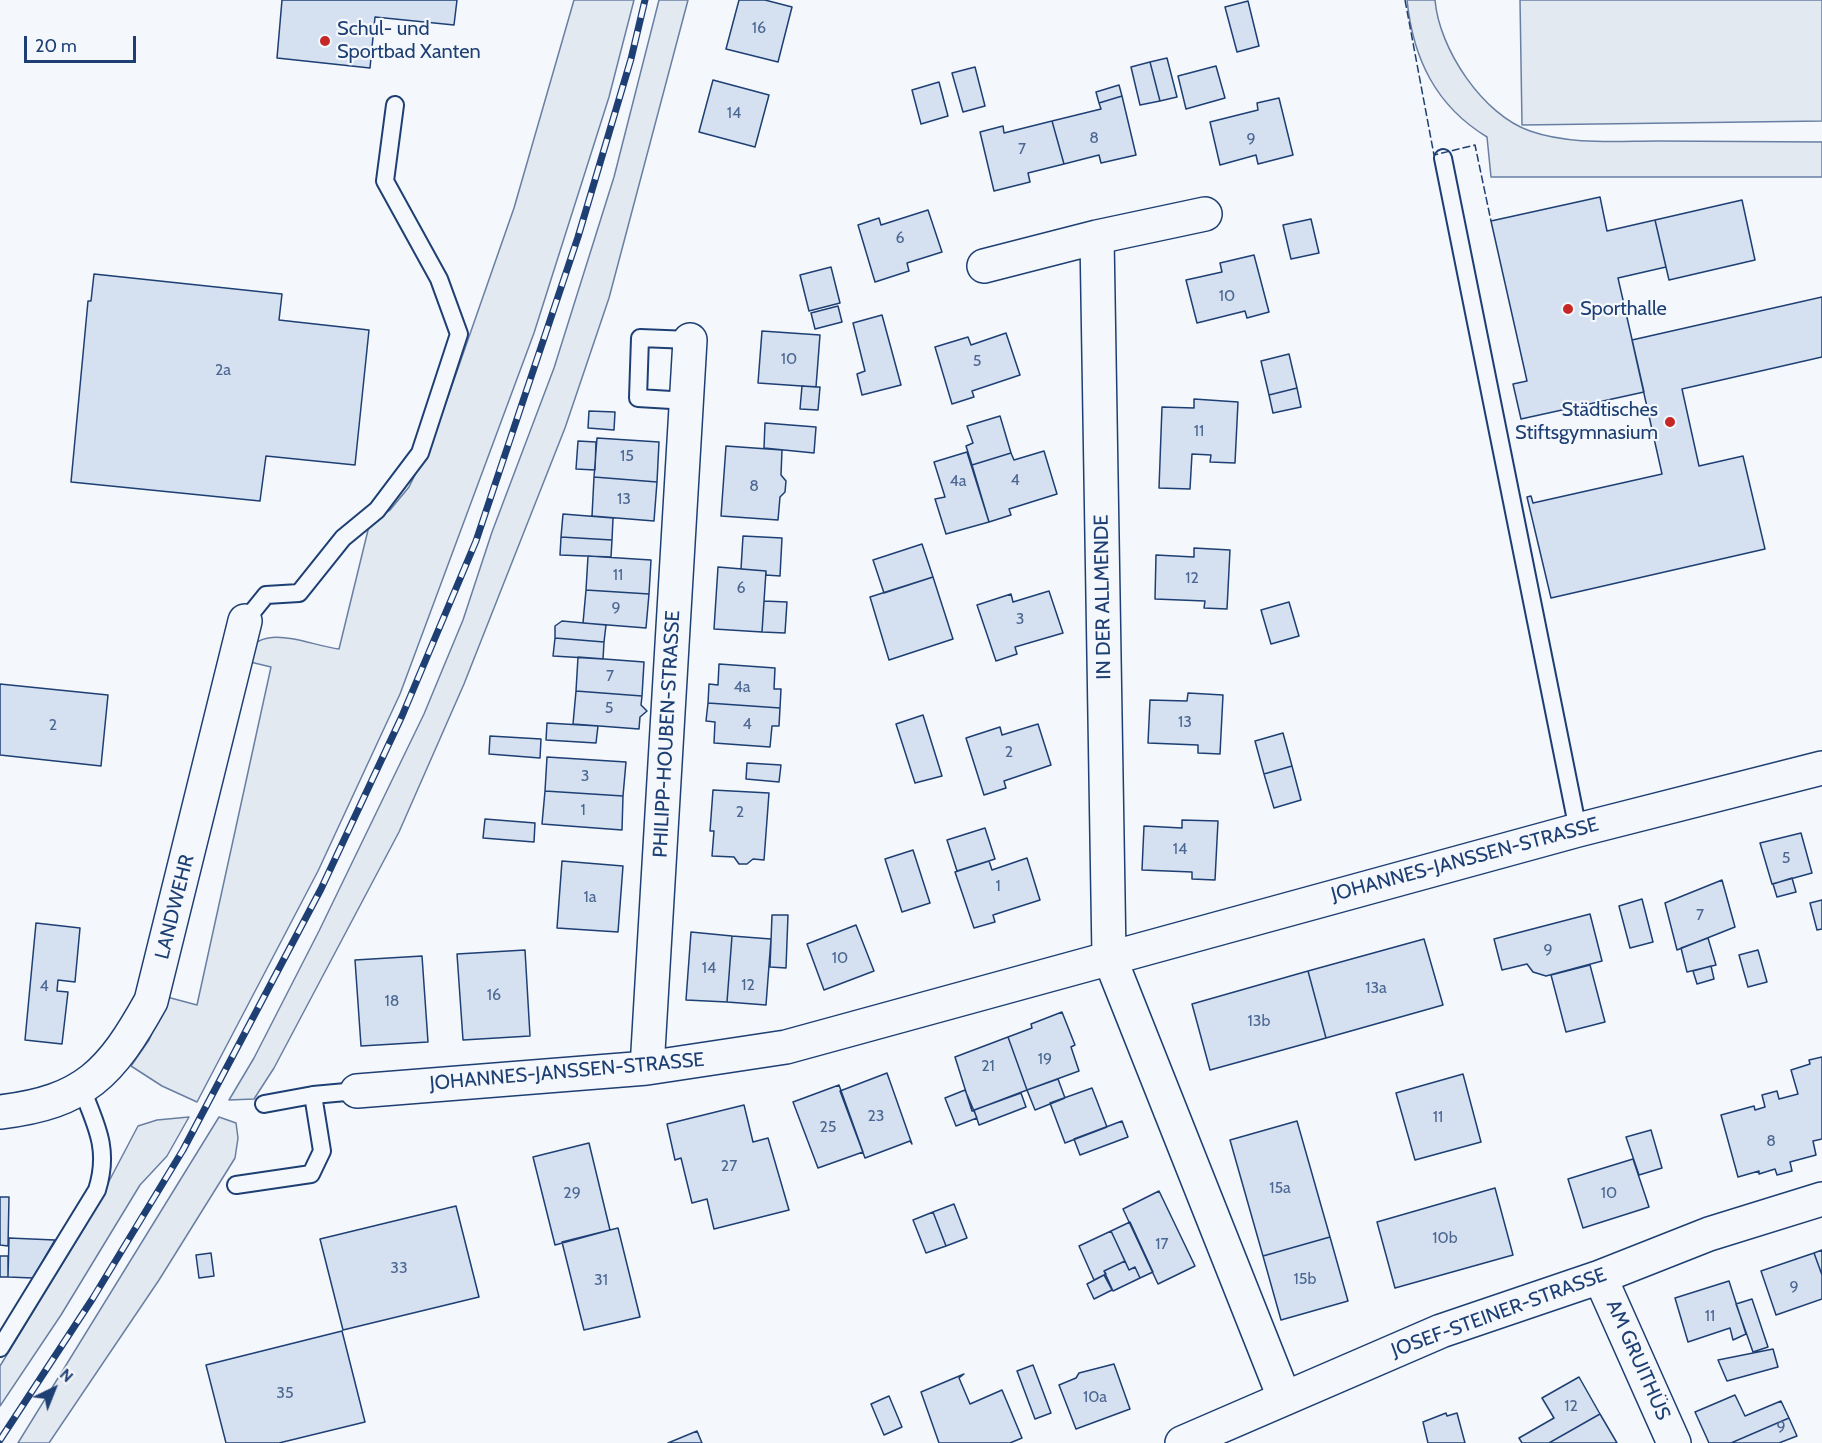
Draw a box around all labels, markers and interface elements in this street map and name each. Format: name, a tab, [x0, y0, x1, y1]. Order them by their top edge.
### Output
place label: Schul- und Sportbad Xanten	[337, 17, 481, 64]
house number: 16	[752, 18, 766, 38]
scale bar	[27, 24, 140, 62]
marker: Schul- und Sportbad Xanten	[318, 34, 332, 48]
text: 20 m	[35, 35, 77, 57]
house number: 14	[727, 103, 741, 123]
house number: 8	[1089, 128, 1099, 148]
house number: 9	[1246, 129, 1256, 149]
house number: 7	[1018, 139, 1026, 159]
house number: 6	[895, 228, 905, 248]
house number: 10	[1219, 286, 1235, 306]
place label: Sporthalle	[1580, 297, 1667, 321]
marker: Sporthalle	[1561, 302, 1575, 316]
house number: 10	[781, 349, 797, 369]
house number: 5	[973, 351, 981, 371]
house number: 2a	[215, 360, 231, 380]
place label: Städtisches Stiftsgymnasium	[1515, 398, 1658, 445]
marker: Städtisches Stiftsgymnasium	[1663, 415, 1677, 429]
house number: 11	[1194, 421, 1204, 441]
house number: 15	[620, 446, 634, 466]
house number: 4	[1010, 470, 1020, 490]
house number: 4a	[950, 471, 966, 491]
house number: 8	[749, 476, 759, 496]
house number: 13	[617, 489, 631, 509]
street label: IN DER ALLMENDE	[1090, 514, 1116, 680]
house number: 11	[613, 565, 623, 585]
house number: 12	[1185, 568, 1199, 588]
house number: 6	[736, 578, 746, 598]
house number: 9	[611, 598, 621, 618]
house number: 3	[1016, 609, 1024, 629]
street label: PHILIPP-HOUBEN-STRASSE	[649, 610, 685, 858]
house number: 7	[606, 666, 614, 686]
house number: 4a	[734, 677, 750, 697]
house number: 5	[605, 698, 613, 718]
house number: 13	[1178, 712, 1192, 732]
house number: 4	[742, 714, 752, 734]
house number: 2	[49, 715, 57, 735]
house number: 2	[1005, 742, 1013, 762]
house number: 3	[581, 766, 589, 786]
house number: 1	[580, 800, 586, 820]
house number: 2	[736, 802, 744, 822]
street label: JOHANNES-JANSSEN-STRASSE	[1329, 813, 1601, 907]
house number: 14	[1173, 839, 1187, 859]
house number: 5	[1782, 848, 1790, 868]
street label: LANDWEHR	[150, 852, 200, 962]
house number: 1	[995, 876, 1001, 896]
house number: 1a	[584, 887, 596, 907]
house number: 7	[1696, 905, 1704, 925]
house number: 9	[1543, 940, 1553, 960]
house number: 10	[832, 948, 848, 968]
house number: 14	[702, 958, 716, 978]
house number: 12	[741, 975, 755, 995]
house number: 4	[39, 976, 49, 996]
house number: 13a	[1365, 978, 1387, 998]
house number: 16	[487, 985, 501, 1005]
house number: 18	[385, 991, 399, 1011]
house number: 13b	[1248, 1011, 1270, 1031]
street label: JOHANNES-JANSSEN-STRASSE	[429, 1048, 705, 1096]
house number: 19	[1038, 1049, 1052, 1069]
house number: 21	[981, 1056, 995, 1076]
house number: 23	[867, 1106, 885, 1126]
house number: 11	[1433, 1107, 1443, 1127]
house number: 25	[819, 1117, 837, 1137]
house number: 8	[1766, 1131, 1776, 1151]
house number: 27	[721, 1156, 737, 1176]
house number: 15a	[1269, 1178, 1291, 1198]
house number: 29	[563, 1183, 581, 1203]
house number: 10	[1601, 1183, 1617, 1203]
house number: 10b	[1432, 1228, 1458, 1248]
house number: 17	[1155, 1234, 1169, 1254]
house number: 33	[390, 1258, 408, 1278]
street label: JOSEF-STEINER-STRASSE	[1388, 1263, 1610, 1363]
house number: 15b	[1294, 1269, 1316, 1289]
house number: 31	[594, 1270, 608, 1290]
house number: 9	[1789, 1277, 1799, 1297]
street label: AM GRUITHÜS	[1601, 1296, 1675, 1424]
house number: 11	[1705, 1306, 1715, 1326]
north arrow	[24, 1359, 84, 1419]
text: N	[56, 1365, 77, 1386]
house number: 35	[276, 1383, 294, 1403]
house number: 10a	[1083, 1387, 1107, 1407]
house number: 12	[1564, 1396, 1578, 1416]
house number: 9	[1776, 1417, 1786, 1437]

